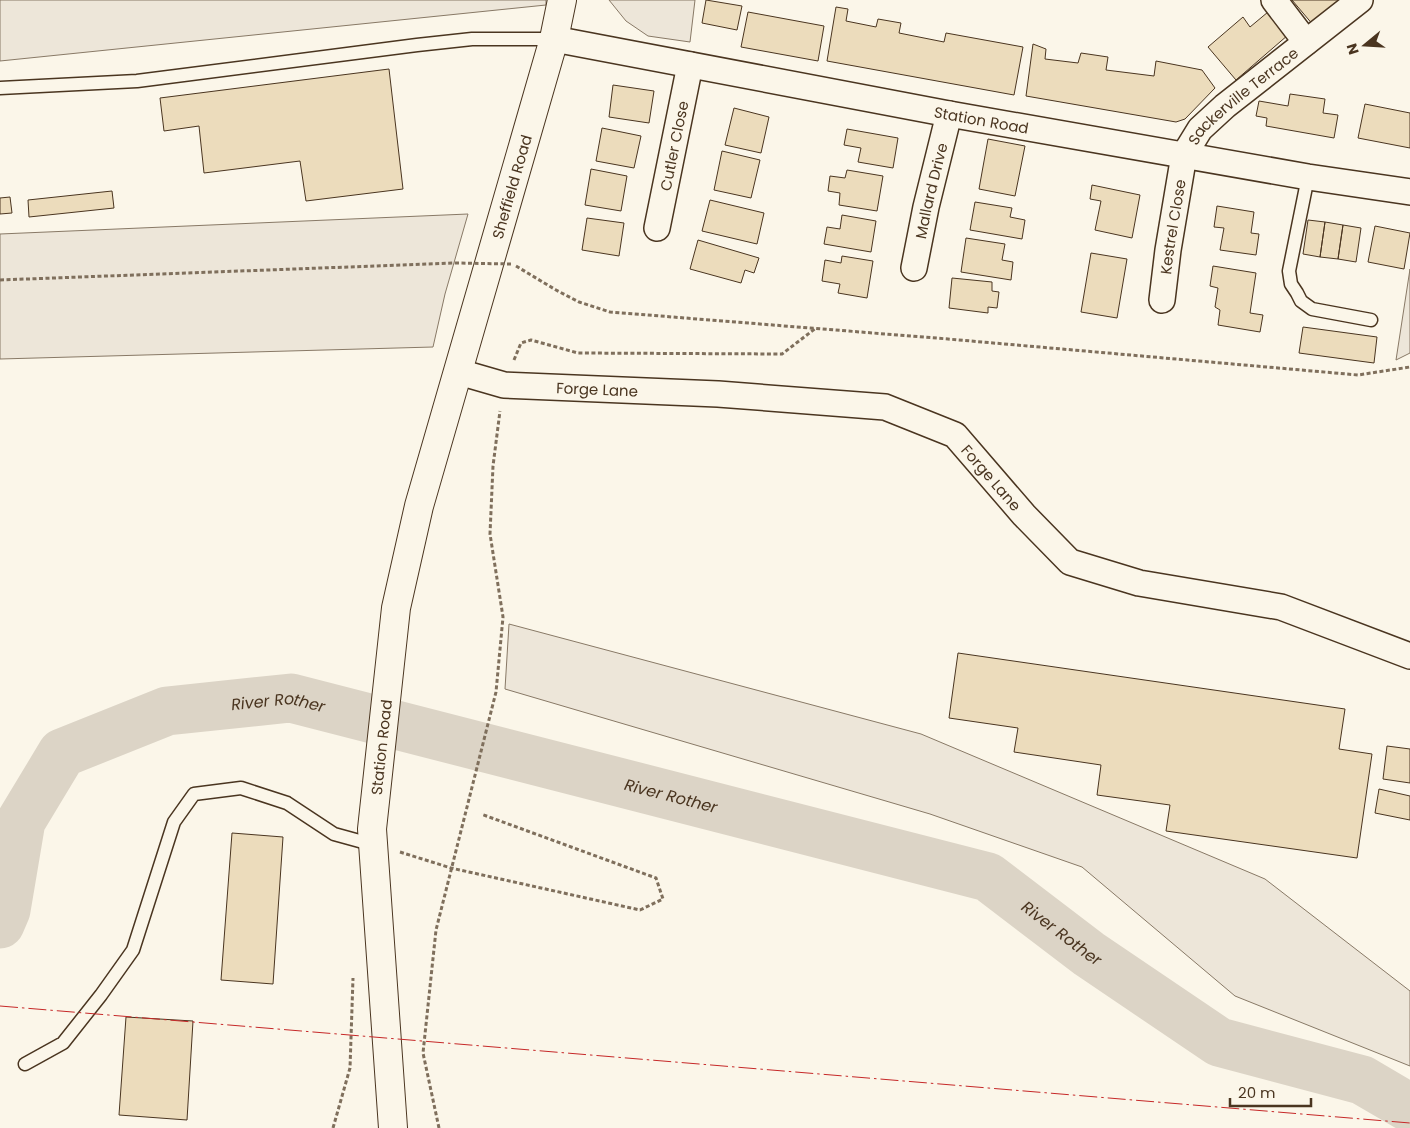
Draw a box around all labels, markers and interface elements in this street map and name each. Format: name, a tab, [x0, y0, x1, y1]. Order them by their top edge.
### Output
north arrow	[1340, 20, 1390, 70]
text: N	[1341, 41, 1364, 57]
street label: Sackerville Terrace	[1182, 42, 1302, 149]
street label: Cutler Close	[654, 99, 693, 193]
street label: Station Road	[932, 101, 1030, 138]
street label: Sheffield Road	[486, 132, 536, 241]
street label: Mallard Drive	[909, 141, 952, 241]
street label: Kestrel Close	[1155, 177, 1190, 276]
street label: Forge Lane	[556, 377, 638, 401]
street label: Forge Lane	[957, 440, 1026, 515]
water label: River Rother	[230, 686, 329, 718]
street label: Station Road	[365, 698, 396, 796]
water label: River Rother	[622, 773, 721, 819]
water label: River Rother	[1017, 895, 1107, 972]
scale bar	[1230, 1076, 1311, 1108]
text: 20 m	[1238, 1082, 1276, 1103]

